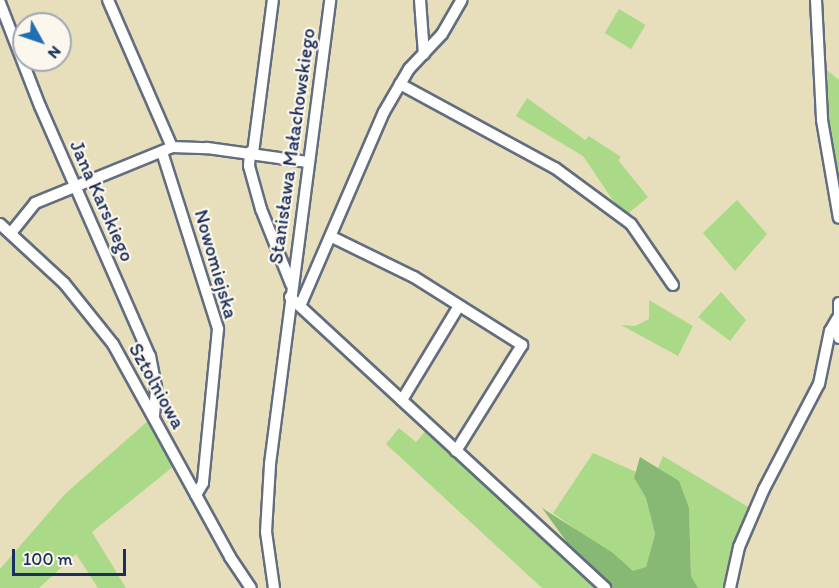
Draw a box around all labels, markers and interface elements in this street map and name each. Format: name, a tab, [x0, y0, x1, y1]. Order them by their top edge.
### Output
north arrow	[12, 12, 72, 72]
street label: Stanisława Małachowskiego	[264, 27, 320, 265]
text: N	[44, 42, 65, 63]
street label: Jana Karskiego	[64, 136, 140, 266]
street label: Nowomiejska	[189, 207, 243, 321]
street label: Sztolniowa	[124, 339, 190, 433]
scale bar	[15, 537, 129, 575]
text: 100 m	[23, 548, 73, 570]

